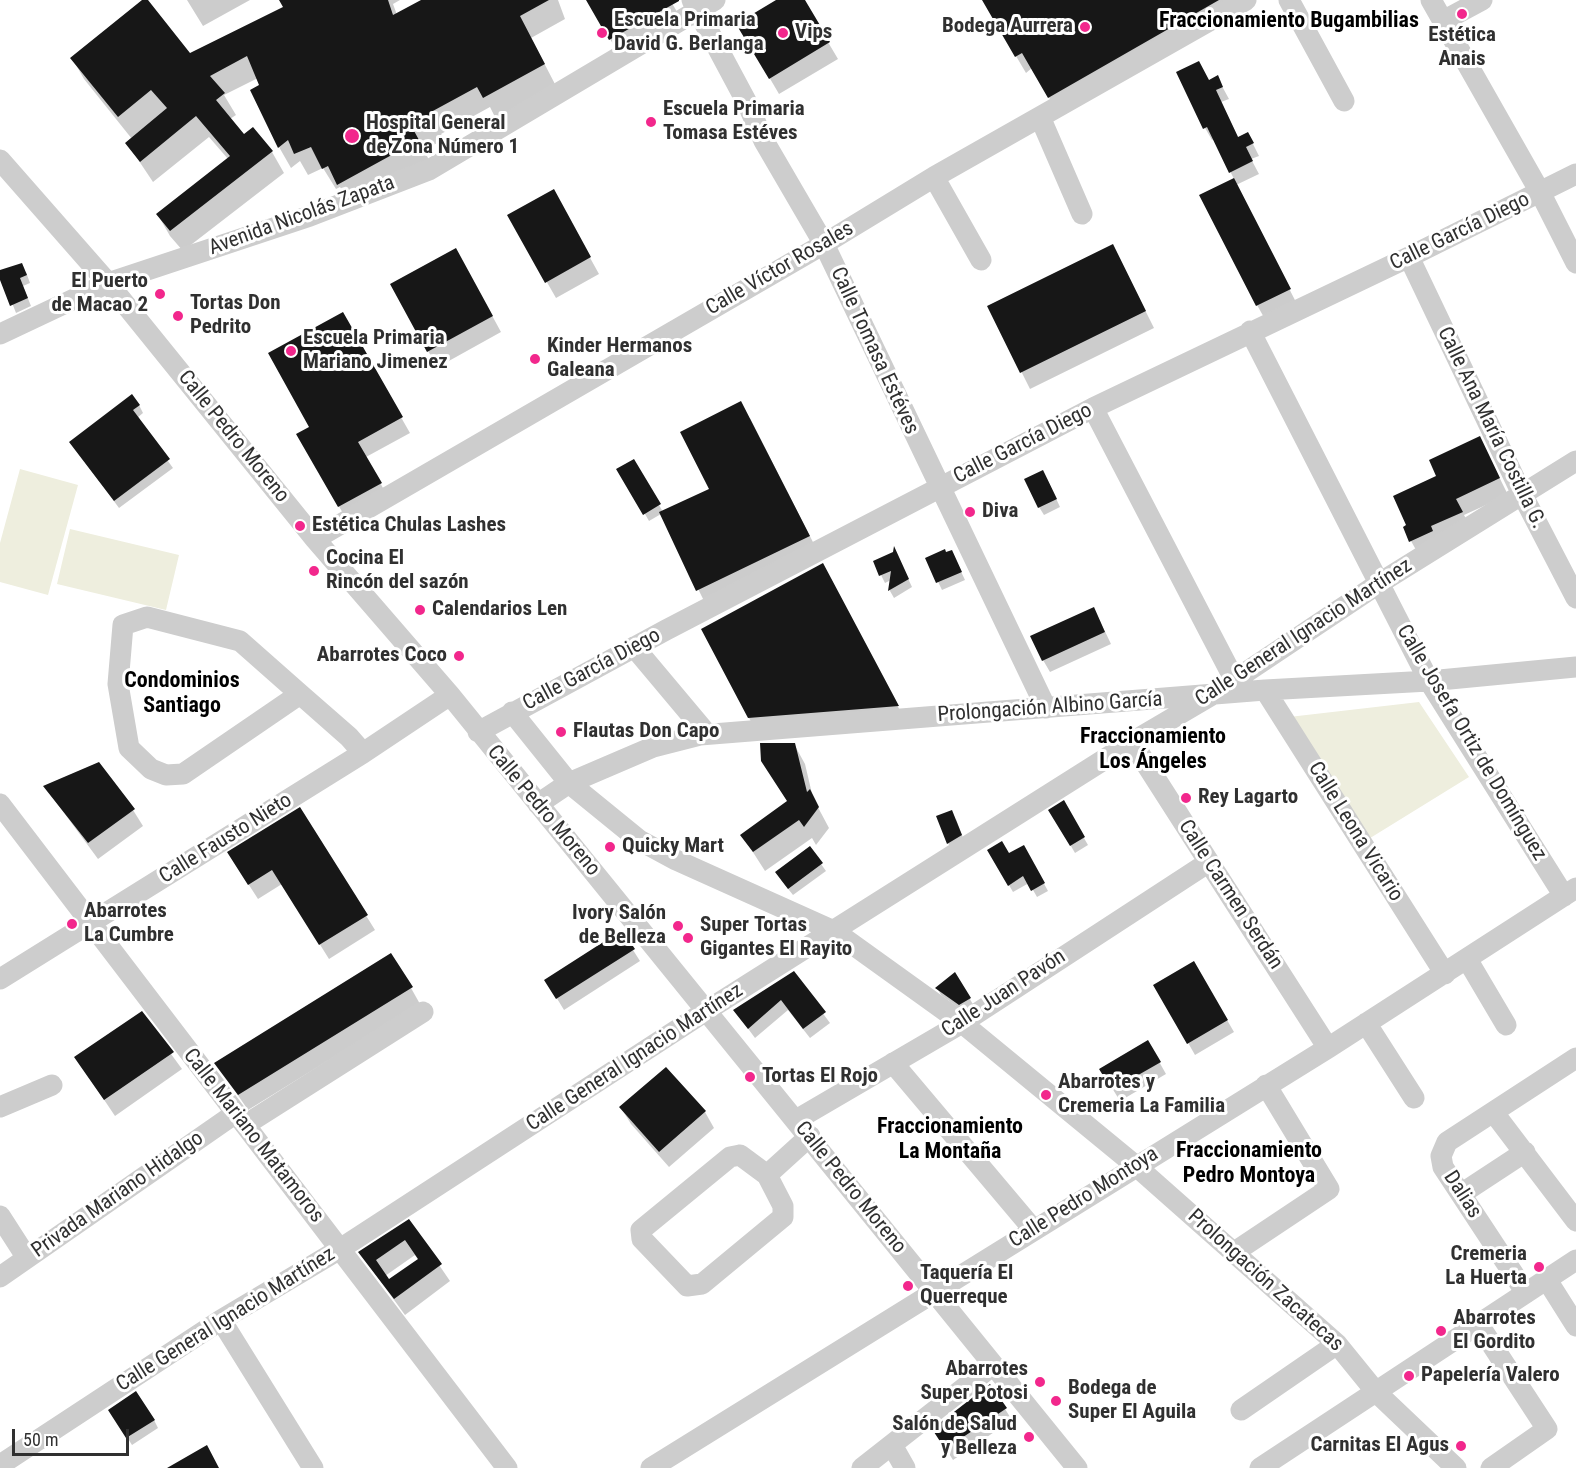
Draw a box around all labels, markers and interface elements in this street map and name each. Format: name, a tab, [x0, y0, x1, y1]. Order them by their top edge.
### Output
marker: Estética Anais	[1455, 7, 1469, 21]
place label: Escuela Primaria David G. Berlanga	[614, 8, 764, 58]
district label: Fraccionamiento Bugambilias	[1159, 8, 1419, 34]
place label: Bodega Aurrera	[942, 14, 1073, 40]
place label: Vips	[795, 20, 832, 46]
marker: Bodega Aurrera	[1078, 20, 1092, 34]
place label: Estética Anais	[1428, 23, 1496, 73]
marker: Escuela Primaria David G. Berlanga	[595, 26, 609, 40]
marker: Vips	[776, 26, 790, 40]
place label: Escuela Primaria Tomasa Estéves	[663, 97, 805, 147]
place label: Hospital General de Zona Número 1	[366, 111, 519, 161]
marker: Escuela Primaria Tomasa Estéves	[644, 115, 658, 129]
marker: Hospital General de Zona Número 1	[343, 127, 361, 145]
street label: Avenida Nicolás Zapata	[206, 171, 398, 261]
street label: Calle García Diego	[1386, 187, 1534, 277]
street label: Calle Víctor Rosales	[702, 217, 858, 321]
street label: Calle Tomasa Estéves	[824, 264, 924, 438]
place label: El Puerto de Macao 2	[51, 269, 148, 319]
marker: El Puerto de Macao 2	[153, 287, 167, 301]
place label: Tortas Don Pedrito	[190, 291, 281, 341]
marker: Tortas Don Pedrito	[171, 309, 185, 323]
street label: Calle Ana María Costilla G.	[1431, 323, 1551, 533]
place label: Escuela Primaria Mariano Jimenez	[303, 326, 448, 376]
place label: Kinder Hermanos Galeana	[547, 334, 692, 384]
marker: Escuela Primaria Mariano Jimenez	[284, 344, 298, 358]
marker: Kinder Hermanos Galeana	[528, 352, 542, 366]
street label: Calle Pedro Moreno	[172, 366, 294, 508]
street label: Calle García Diego	[950, 398, 1096, 490]
place label: Diva	[982, 499, 1018, 525]
marker: Diva	[963, 505, 977, 519]
place label: Estética Chulas Lashes	[312, 513, 506, 539]
marker: Estética Chulas Lashes	[293, 519, 307, 533]
place label: Cocina El Rincón del sazón	[326, 546, 469, 596]
street label: Calle General Ignacio Martínez	[1191, 553, 1417, 713]
marker: Cocina El Rincón del sazón	[307, 564, 321, 578]
place label: Calendarios Len	[432, 597, 567, 623]
marker: Calendarios Len	[413, 603, 427, 617]
street label: Calle Josefa Ortiz de Domínguez	[1391, 621, 1551, 865]
street label: Calle García Diego	[519, 623, 665, 717]
place label: Abarrotes Coco	[317, 643, 447, 669]
marker: Abarrotes Coco	[452, 649, 466, 663]
district label: Condominios Santiago	[124, 668, 240, 720]
street label: Prolongación Albino García	[937, 688, 1163, 728]
place label: Flautas Don Capo	[573, 719, 719, 745]
district label: Fraccionamiento Los Ángeles	[1080, 724, 1226, 776]
marker: Flautas Don Capo	[554, 725, 568, 739]
street label: Calle Pedro Moreno	[481, 741, 605, 881]
street label: Calle Leona Vicario	[1302, 758, 1408, 906]
place label: Rey Lagarto	[1198, 785, 1298, 811]
street label: Calle Fausto Nieto	[155, 788, 297, 890]
marker: Rey Lagarto	[1179, 791, 1193, 805]
street label: Calle Carmen Serdán	[1172, 816, 1288, 974]
place label: Quicky Mart	[622, 834, 724, 860]
marker: Quicky Mart	[603, 840, 617, 854]
place label: Abarrotes La Cumbre	[84, 899, 174, 949]
place label: Ivory Salón de Belleza	[572, 901, 666, 951]
place label: Super Tortas Gigantes El Rayito	[700, 913, 852, 963]
marker: Abarrotes La Cumbre	[65, 917, 79, 931]
marker: Ivory Salón de Belleza	[671, 919, 685, 933]
marker: Super Tortas Gigantes El Rayito	[681, 931, 695, 945]
street label: Calle Juan Pavón	[937, 945, 1071, 1043]
street label: Calle General Ignacio Martínez	[522, 978, 748, 1138]
street label: Calle Mariano Matamoros	[177, 1044, 329, 1228]
place label: Tortas El Rojo	[762, 1064, 878, 1090]
marker: Tortas El Rojo	[743, 1070, 757, 1084]
place label: Abarrotes y Cremeria La Familia	[1058, 1070, 1225, 1120]
marker: Abarrotes y Cremeria La Familia	[1039, 1088, 1053, 1102]
district label: Fraccionamiento La Montaña	[877, 1114, 1023, 1166]
street label: Calle Pedro Moreno	[789, 1117, 911, 1259]
street label: Privada Mariano Hidalgo	[27, 1126, 209, 1264]
district label: Fraccionamiento Pedro Montoya	[1176, 1138, 1322, 1190]
street label: Calle Pedro Montoya	[1005, 1142, 1163, 1254]
street label: Dalias	[1437, 1167, 1487, 1223]
street label: Prolongación Zacatecas	[1182, 1205, 1348, 1357]
street label: Calle General Ignacio Martínez	[112, 1242, 340, 1398]
place label: Cremeria La Huerta	[1445, 1242, 1527, 1292]
marker: Cremeria La Huerta	[1532, 1260, 1546, 1274]
place label: Taquería El Querreque	[920, 1261, 1013, 1311]
marker: Taquería El Querreque	[901, 1279, 915, 1293]
place label: Abarrotes El Gordito	[1453, 1306, 1536, 1356]
marker: Abarrotes El Gordito	[1434, 1324, 1448, 1338]
place label: Abarrotes Super Potosi	[920, 1357, 1028, 1407]
place label: Papelería Valero	[1421, 1363, 1560, 1389]
marker: Papelería Valero	[1402, 1369, 1416, 1383]
marker: Abarrotes Super Potosi	[1033, 1375, 1047, 1389]
place label: Bodega de Super El Aguila	[1068, 1376, 1196, 1426]
marker: Bodega de Super El Aguila	[1049, 1394, 1063, 1408]
place label: Salón de Salud y Belleza	[892, 1412, 1017, 1462]
scale bar	[15, 1417, 132, 1455]
text: 50 m	[23, 1429, 58, 1450]
marker: Salón de Salud y Belleza	[1022, 1430, 1036, 1444]
place label: Carnitas El Agus	[1310, 1433, 1449, 1459]
marker: Carnitas El Agus	[1454, 1439, 1468, 1453]

